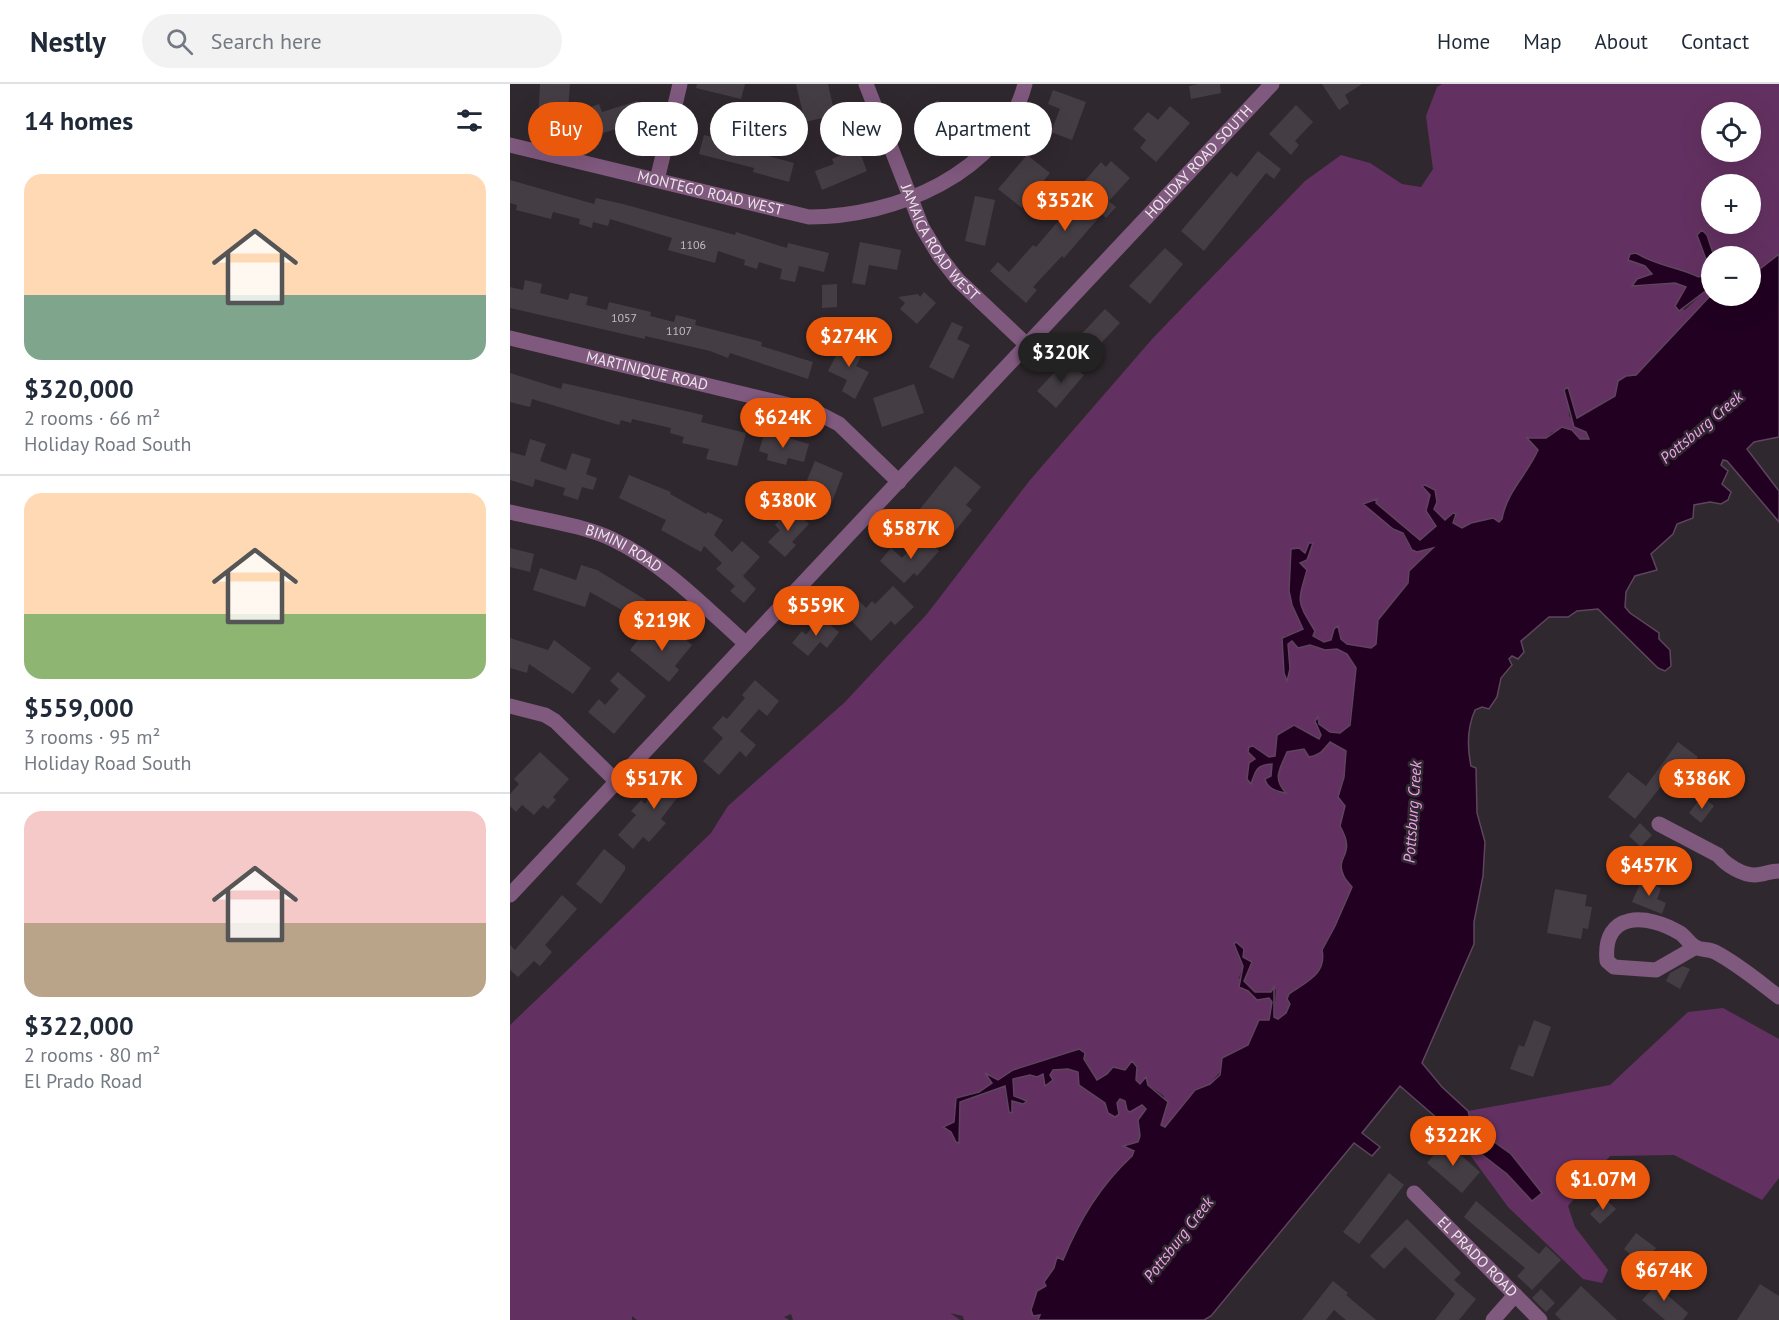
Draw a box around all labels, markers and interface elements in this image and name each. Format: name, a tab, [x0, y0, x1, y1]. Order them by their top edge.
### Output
search box	[142, 14, 562, 68]
text: Nestly	[30, 23, 106, 60]
icon: search	[163, 25, 196, 58]
text: Search here	[211, 27, 322, 55]
text: Home	[1437, 28, 1490, 55]
text: Map	[1523, 28, 1562, 55]
text: About	[1595, 28, 1648, 55]
text: Contact	[1681, 28, 1749, 55]
street label: HOLIDAY ROAD SOUTH	[1141, 101, 1256, 222]
chip: Buy	[528, 102, 603, 156]
chip: Rent	[615, 102, 698, 156]
chip: Filters	[710, 102, 808, 156]
chip: New	[820, 102, 902, 156]
chip: Apartment	[914, 102, 1052, 156]
map controls	[1701, 102, 1761, 306]
button: locate	[1701, 102, 1761, 162]
text: 14 homes	[24, 104, 133, 137]
icon: filters	[453, 104, 486, 137]
street label: MONTEGO ROAD WEST	[636, 166, 786, 220]
button: +	[1701, 174, 1761, 234]
street label: JAMAICA ROAD WEST	[897, 180, 984, 305]
pin: $352K	[1023, 181, 1107, 232]
text: $352K	[1036, 187, 1094, 213]
icon: home	[201, 213, 309, 321]
house number: 1106	[680, 237, 706, 252]
button: −	[1701, 246, 1761, 306]
house number: 1057	[611, 310, 637, 325]
pin: $274K	[807, 317, 891, 368]
house number: 1107	[666, 323, 692, 338]
text: $274K	[820, 323, 878, 349]
pin: $320K	[1019, 333, 1103, 384]
text: $320K	[1032, 339, 1090, 365]
street label: MARTINIQUE ROAD	[584, 347, 710, 394]
text: $320,000	[24, 372, 134, 405]
water label: Pottsburg Creek	[1655, 386, 1747, 468]
pin: $624K	[741, 398, 825, 449]
text: $624K	[754, 404, 812, 430]
text: 2 rooms · 66 m²	[24, 405, 160, 431]
text: Holiday Road South	[24, 431, 192, 457]
pin: $380K	[746, 481, 830, 532]
text: $380K	[759, 487, 817, 513]
pin: $587K	[869, 509, 953, 560]
text: $587K	[882, 515, 940, 541]
street label: BIMINI ROAD	[583, 520, 666, 576]
icon: home	[201, 532, 309, 640]
pin: $559K	[774, 586, 858, 637]
text: $559K	[787, 592, 845, 618]
pin: $219K	[620, 601, 704, 652]
text: $219K	[633, 607, 691, 633]
text: $559,000	[24, 691, 134, 724]
text: 3 rooms · 95 m²	[24, 724, 160, 750]
text: Holiday Road South	[24, 750, 192, 776]
pin: $517K	[612, 759, 696, 810]
water label: Pottsburg Creek	[1398, 759, 1426, 864]
pin: $386K	[1660, 759, 1744, 810]
text: $517K	[625, 765, 683, 791]
text: $386K	[1673, 765, 1731, 791]
pin: $457K	[1607, 846, 1691, 897]
icon: home	[201, 850, 309, 958]
text: $457K	[1620, 852, 1678, 878]
text: $322,000	[24, 1009, 134, 1042]
text: 2 rooms · 80 m²	[24, 1042, 160, 1068]
text: El Prado Road	[24, 1068, 142, 1094]
pin: $322K	[1411, 1116, 1495, 1167]
text: $322K	[1424, 1122, 1482, 1148]
pin: $1.07M	[1554, 1160, 1652, 1211]
text: $1.07M	[1570, 1166, 1636, 1192]
water label: Pottsburg Creek	[1139, 1192, 1218, 1285]
street label: EL PRADO ROAD	[1434, 1212, 1522, 1301]
pin: $674K	[1622, 1251, 1706, 1302]
text: $674K	[1635, 1257, 1693, 1283]

